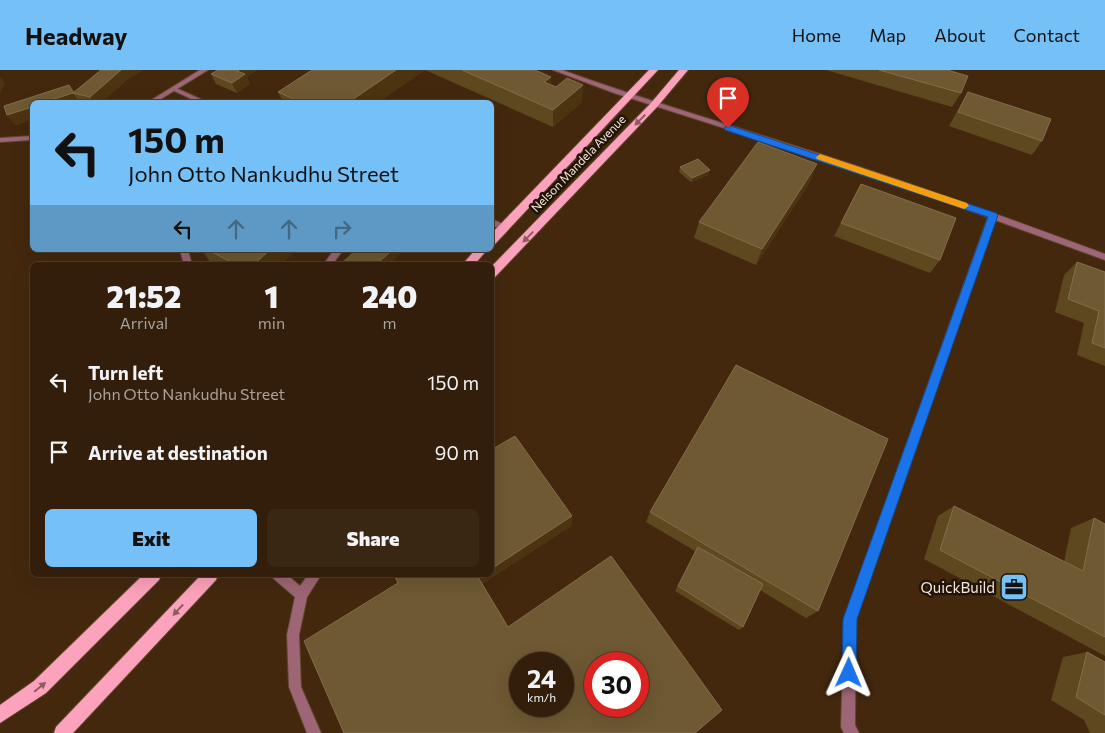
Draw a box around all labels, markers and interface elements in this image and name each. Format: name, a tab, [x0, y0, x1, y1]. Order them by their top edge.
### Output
text: Headway	[25, 21, 128, 50]
text: Home	[792, 24, 841, 46]
text: Map	[869, 24, 906, 46]
text: About	[934, 24, 986, 46]
text: Contact	[1014, 24, 1080, 46]
pin	[707, 77, 749, 128]
icon: arrive	[714, 84, 742, 112]
street label: Nelson Mandela Avenue	[528, 112, 628, 214]
one-way arrow	[634, 113, 646, 125]
text: 150 m	[128, 117, 225, 160]
icon: left	[45, 120, 110, 185]
text: John Otto Nankudhu Street	[128, 160, 399, 187]
icon: left	[169, 215, 197, 243]
icon: ahead	[222, 215, 250, 243]
icon: ahead	[275, 215, 303, 243]
icon: right	[328, 215, 356, 243]
one-way arrow	[522, 230, 534, 242]
text: 21:52	[107, 277, 181, 314]
text: 1	[264, 277, 278, 314]
text: 240	[362, 277, 417, 314]
text: Arrival	[120, 313, 168, 332]
text: min	[258, 313, 285, 332]
text: m	[383, 313, 396, 332]
text: Turn left	[88, 361, 163, 384]
icon: left	[45, 368, 73, 396]
text: 150 m	[427, 371, 479, 394]
text: John Otto Nankudhu Street	[88, 384, 285, 403]
icon: arrive	[45, 438, 73, 466]
text: Arrive at destination	[88, 441, 268, 464]
text: 90 m	[435, 441, 479, 464]
button: Exit	[45, 509, 257, 567]
button: Share	[267, 509, 479, 567]
office icon: QuickBuild	[999, 572, 1029, 602]
place label: QuickBuild	[921, 578, 995, 596]
one-way arrow	[172, 604, 184, 616]
position arrow	[822, 646, 874, 698]
speed limit sign: 30	[584, 652, 649, 717]
text: 24	[527, 663, 556, 693]
one-way arrow	[33, 681, 46, 692]
text: km/h	[527, 690, 556, 704]

